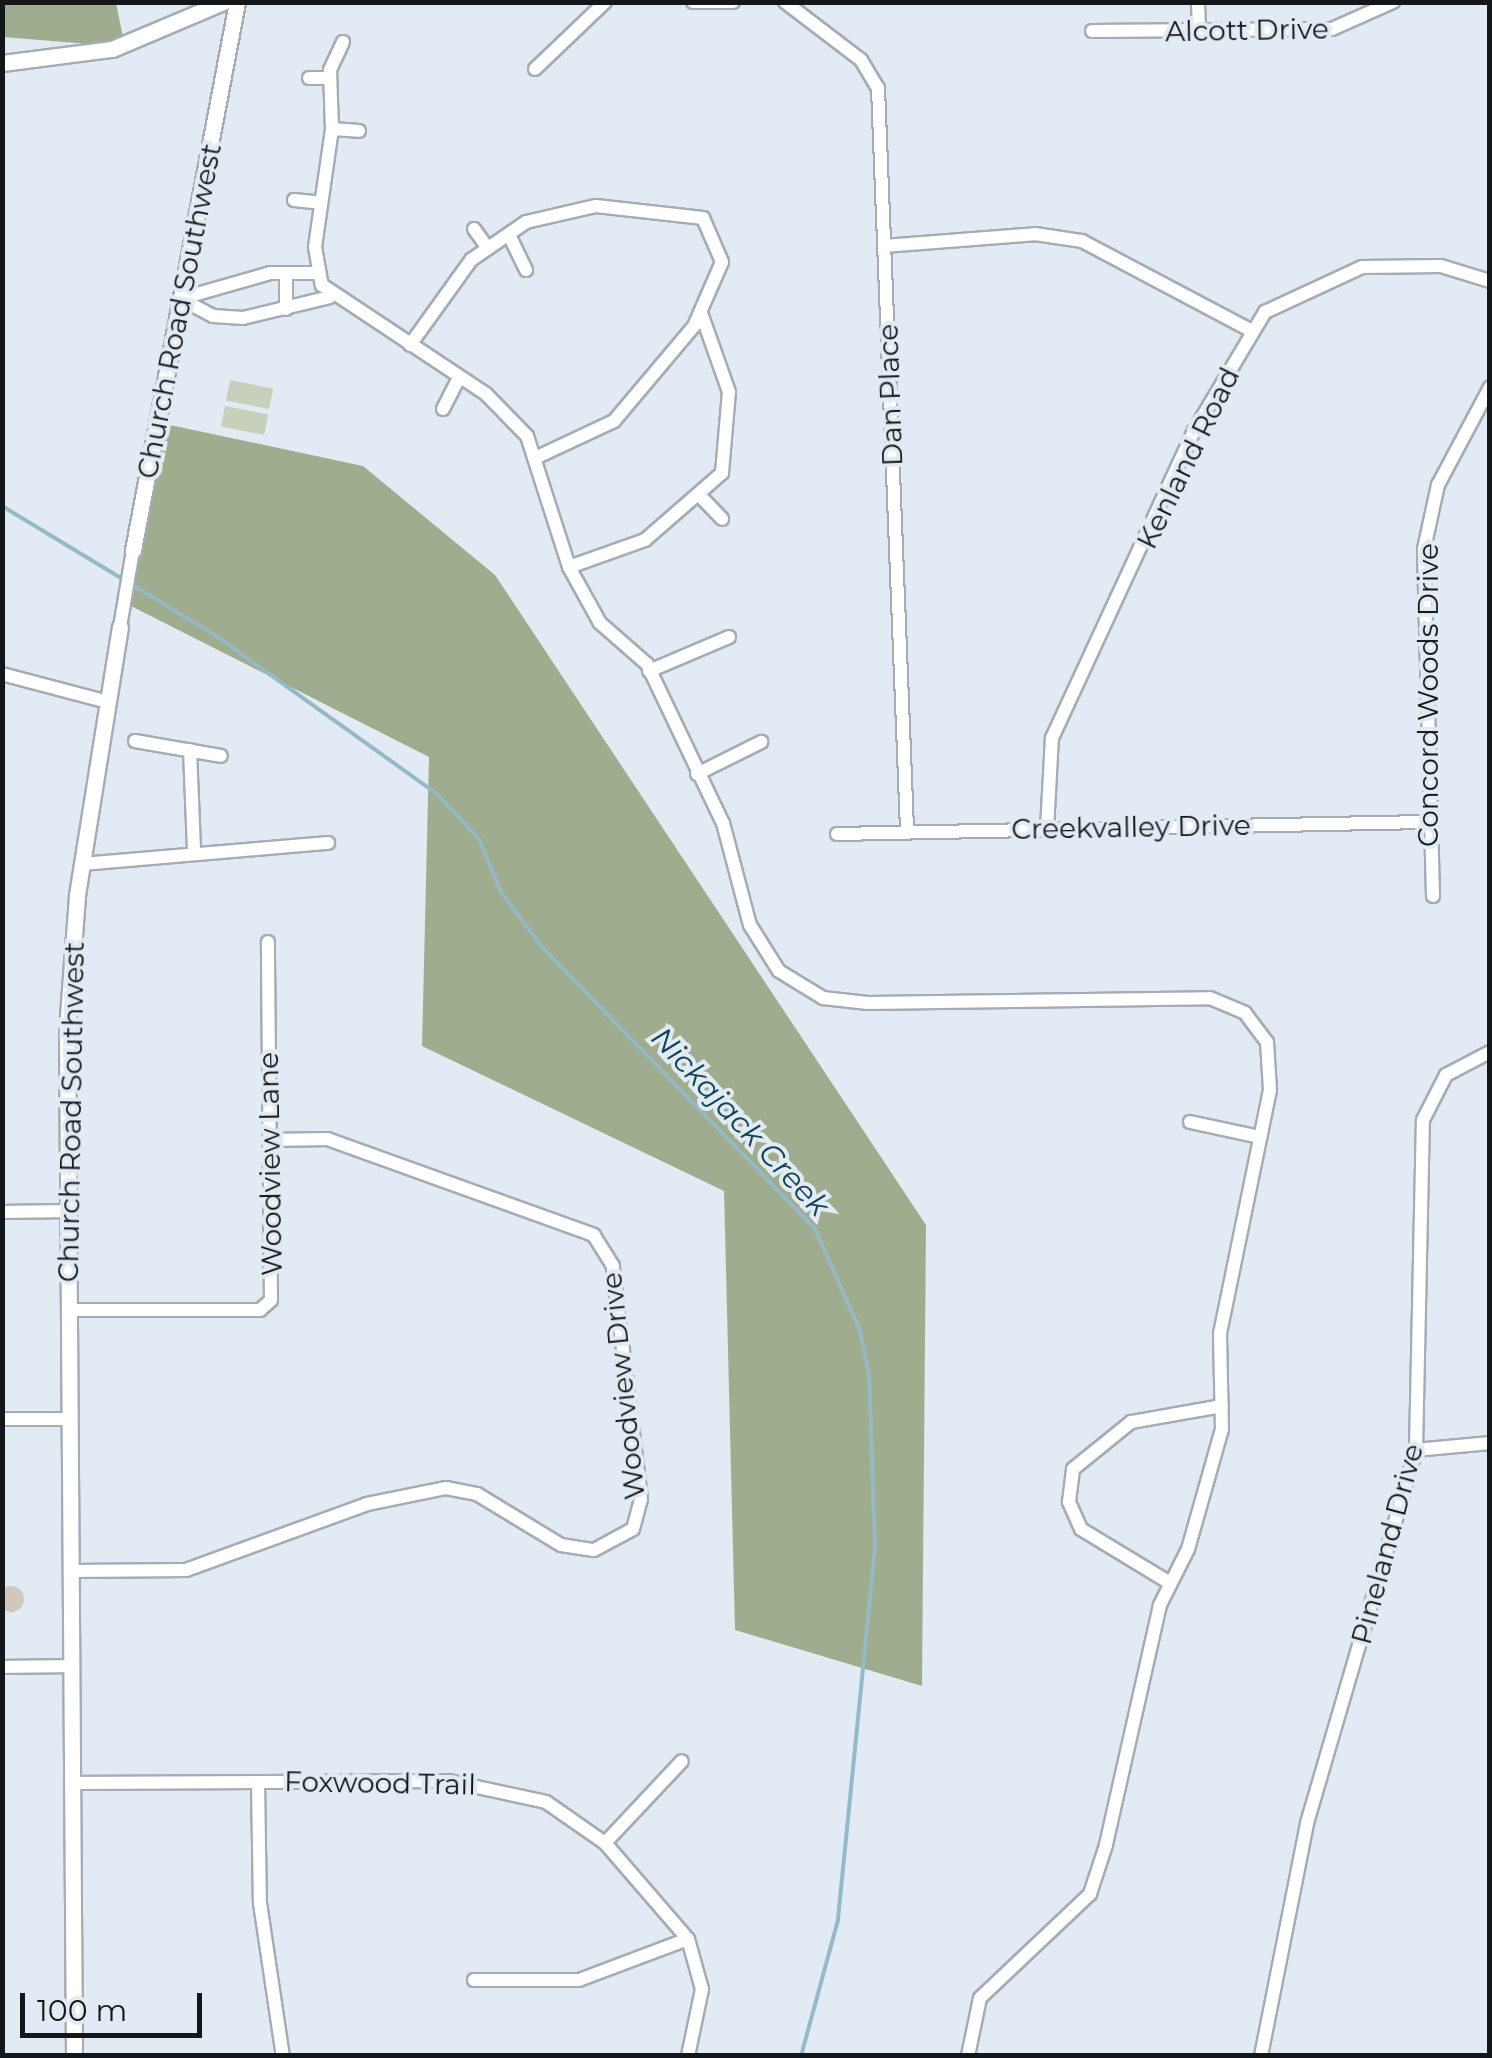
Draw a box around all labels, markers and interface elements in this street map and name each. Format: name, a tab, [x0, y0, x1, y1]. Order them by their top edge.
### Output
street label: Alcott Drive	[1165, 12, 1329, 48]
street label: Church Road Southwest	[130, 141, 228, 481]
street label: Dan Place	[871, 323, 909, 467]
street label: Kenland Road	[1130, 362, 1246, 554]
street label: Concord Woods Drive	[1411, 543, 1445, 847]
street label: Creekvalley Drive	[1011, 808, 1251, 846]
street label: Church Road Southwest	[51, 941, 91, 1283]
water label: Nickajack Creek	[643, 1020, 837, 1224]
street label: Woodview Lane	[251, 1052, 289, 1276]
street label: Woodview Drive	[594, 1271, 652, 1501]
street label: Pineland Drive	[1344, 1440, 1430, 1648]
street label: Foxwood Trail	[284, 1765, 476, 1801]
scale bar	[25, 1973, 208, 2035]
text: 100 m	[37, 1992, 127, 2029]

